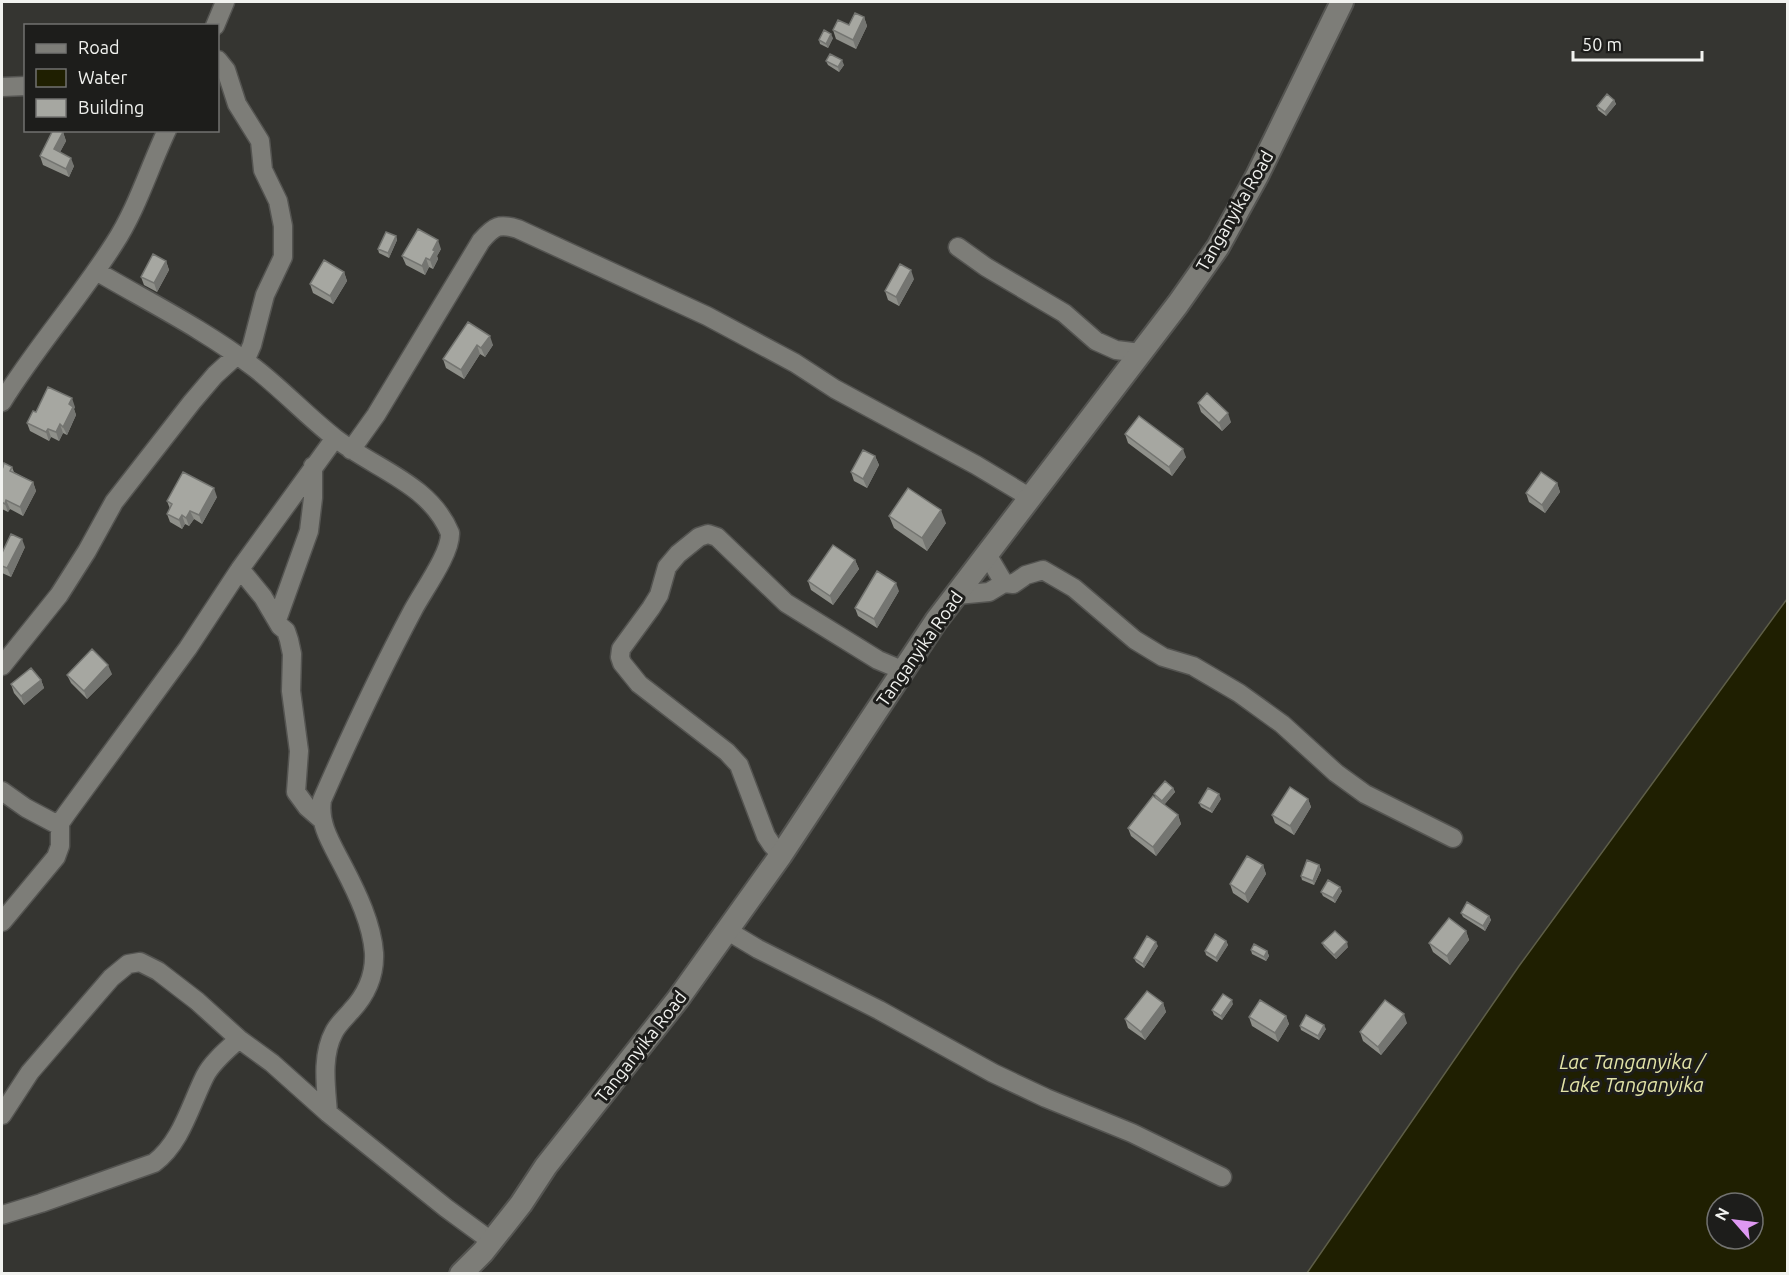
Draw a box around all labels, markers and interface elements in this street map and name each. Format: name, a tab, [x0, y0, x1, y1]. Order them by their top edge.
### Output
legend	[24, 24, 219, 132]
scale bar	[1573, 24, 1702, 62]
text: 50 m	[1582, 34, 1622, 54]
text: Road	[78, 37, 120, 57]
text: Water	[78, 67, 128, 87]
text: Building	[78, 97, 144, 117]
street label: Tanganyika Road	[1192, 147, 1277, 274]
street label: Tanganyika Road	[872, 587, 966, 710]
street label: Tanganyika Road	[591, 987, 690, 1106]
water label: Lac Tanganyika / Lake Tanganyika	[1559, 1050, 1708, 1096]
north arrow	[1705, 1191, 1765, 1251]
text: N	[1711, 1204, 1733, 1223]

